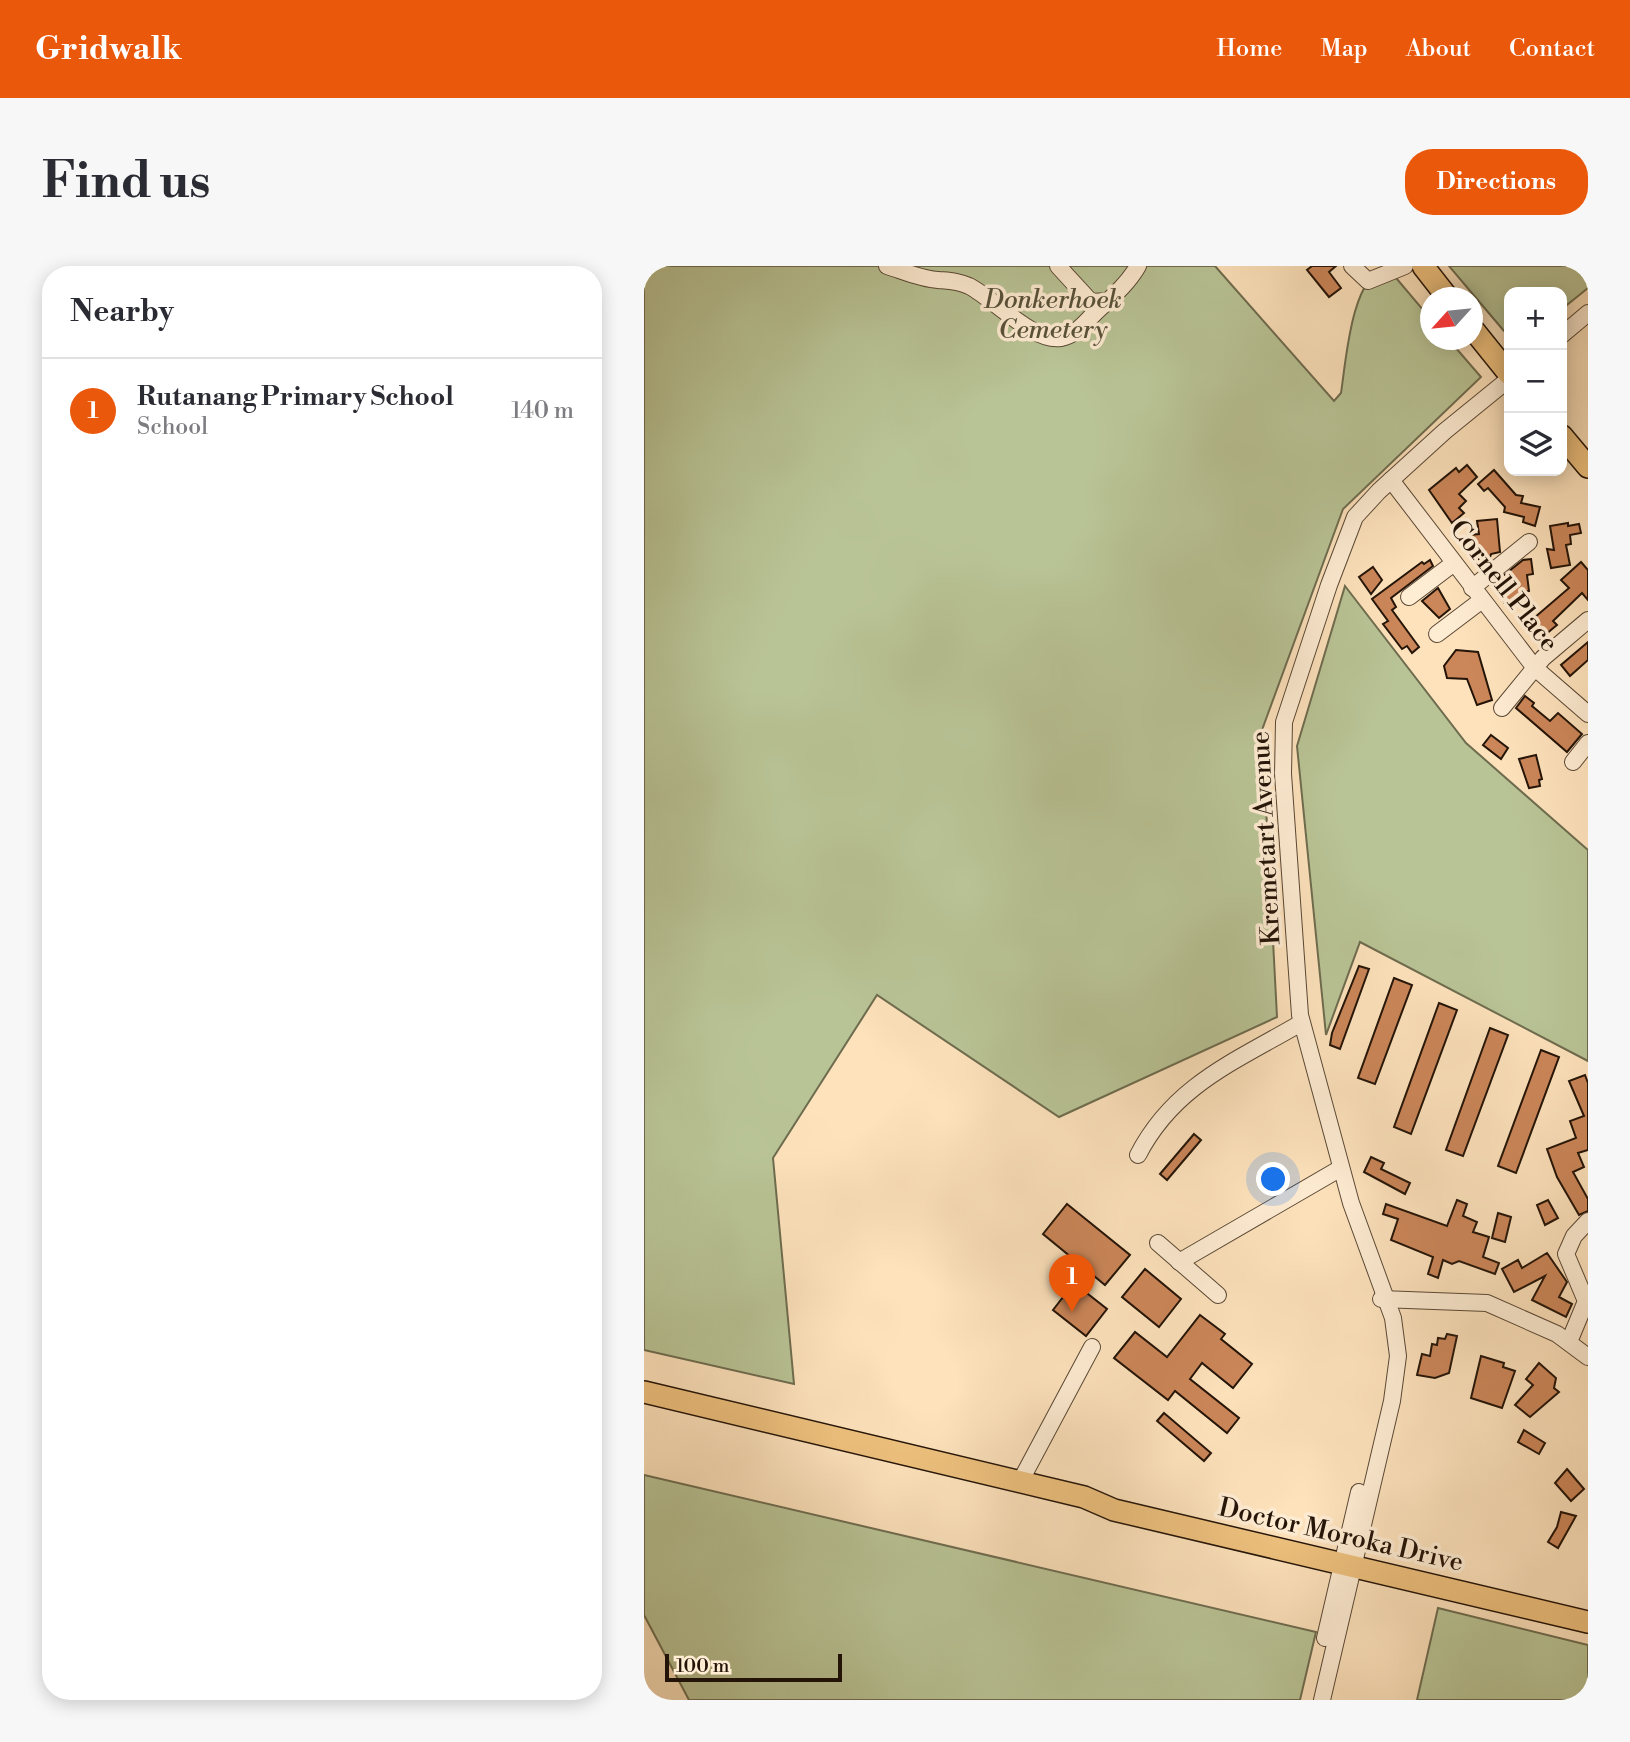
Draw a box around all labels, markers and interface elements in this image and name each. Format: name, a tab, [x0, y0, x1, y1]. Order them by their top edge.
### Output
text: Gridwalk	[35, 29, 182, 70]
text: Home	[1217, 34, 1282, 64]
text: Map	[1320, 34, 1368, 64]
text: About	[1406, 34, 1471, 64]
text: Contact	[1509, 34, 1595, 64]
button: Directions	[1405, 149, 1588, 215]
text: Find us	[42, 152, 211, 213]
park label: Donkerhoek Cemetery	[983, 284, 1122, 346]
north arrow	[1420, 287, 1483, 350]
map controls	[1504, 287, 1567, 476]
button: +	[1504, 287, 1567, 350]
text: Nearby	[70, 293, 174, 331]
button: −	[1504, 350, 1567, 413]
text: Rutanang Primary School	[137, 381, 454, 413]
text: 1	[87, 397, 99, 425]
text: 140 m	[511, 397, 574, 425]
text: School	[137, 413, 208, 441]
button: layers	[1504, 413, 1567, 476]
street label: Cornell Place	[1443, 514, 1565, 658]
street label: Kremetart Avenue	[1244, 730, 1288, 946]
your location	[1256, 1162, 1290, 1196]
pin: 1	[1049, 1254, 1095, 1312]
street label: Doctor Moroka Drive	[1215, 1491, 1467, 1579]
scale bar	[665, 1651, 842, 1683]
text: 100 m	[676, 1654, 729, 1678]

